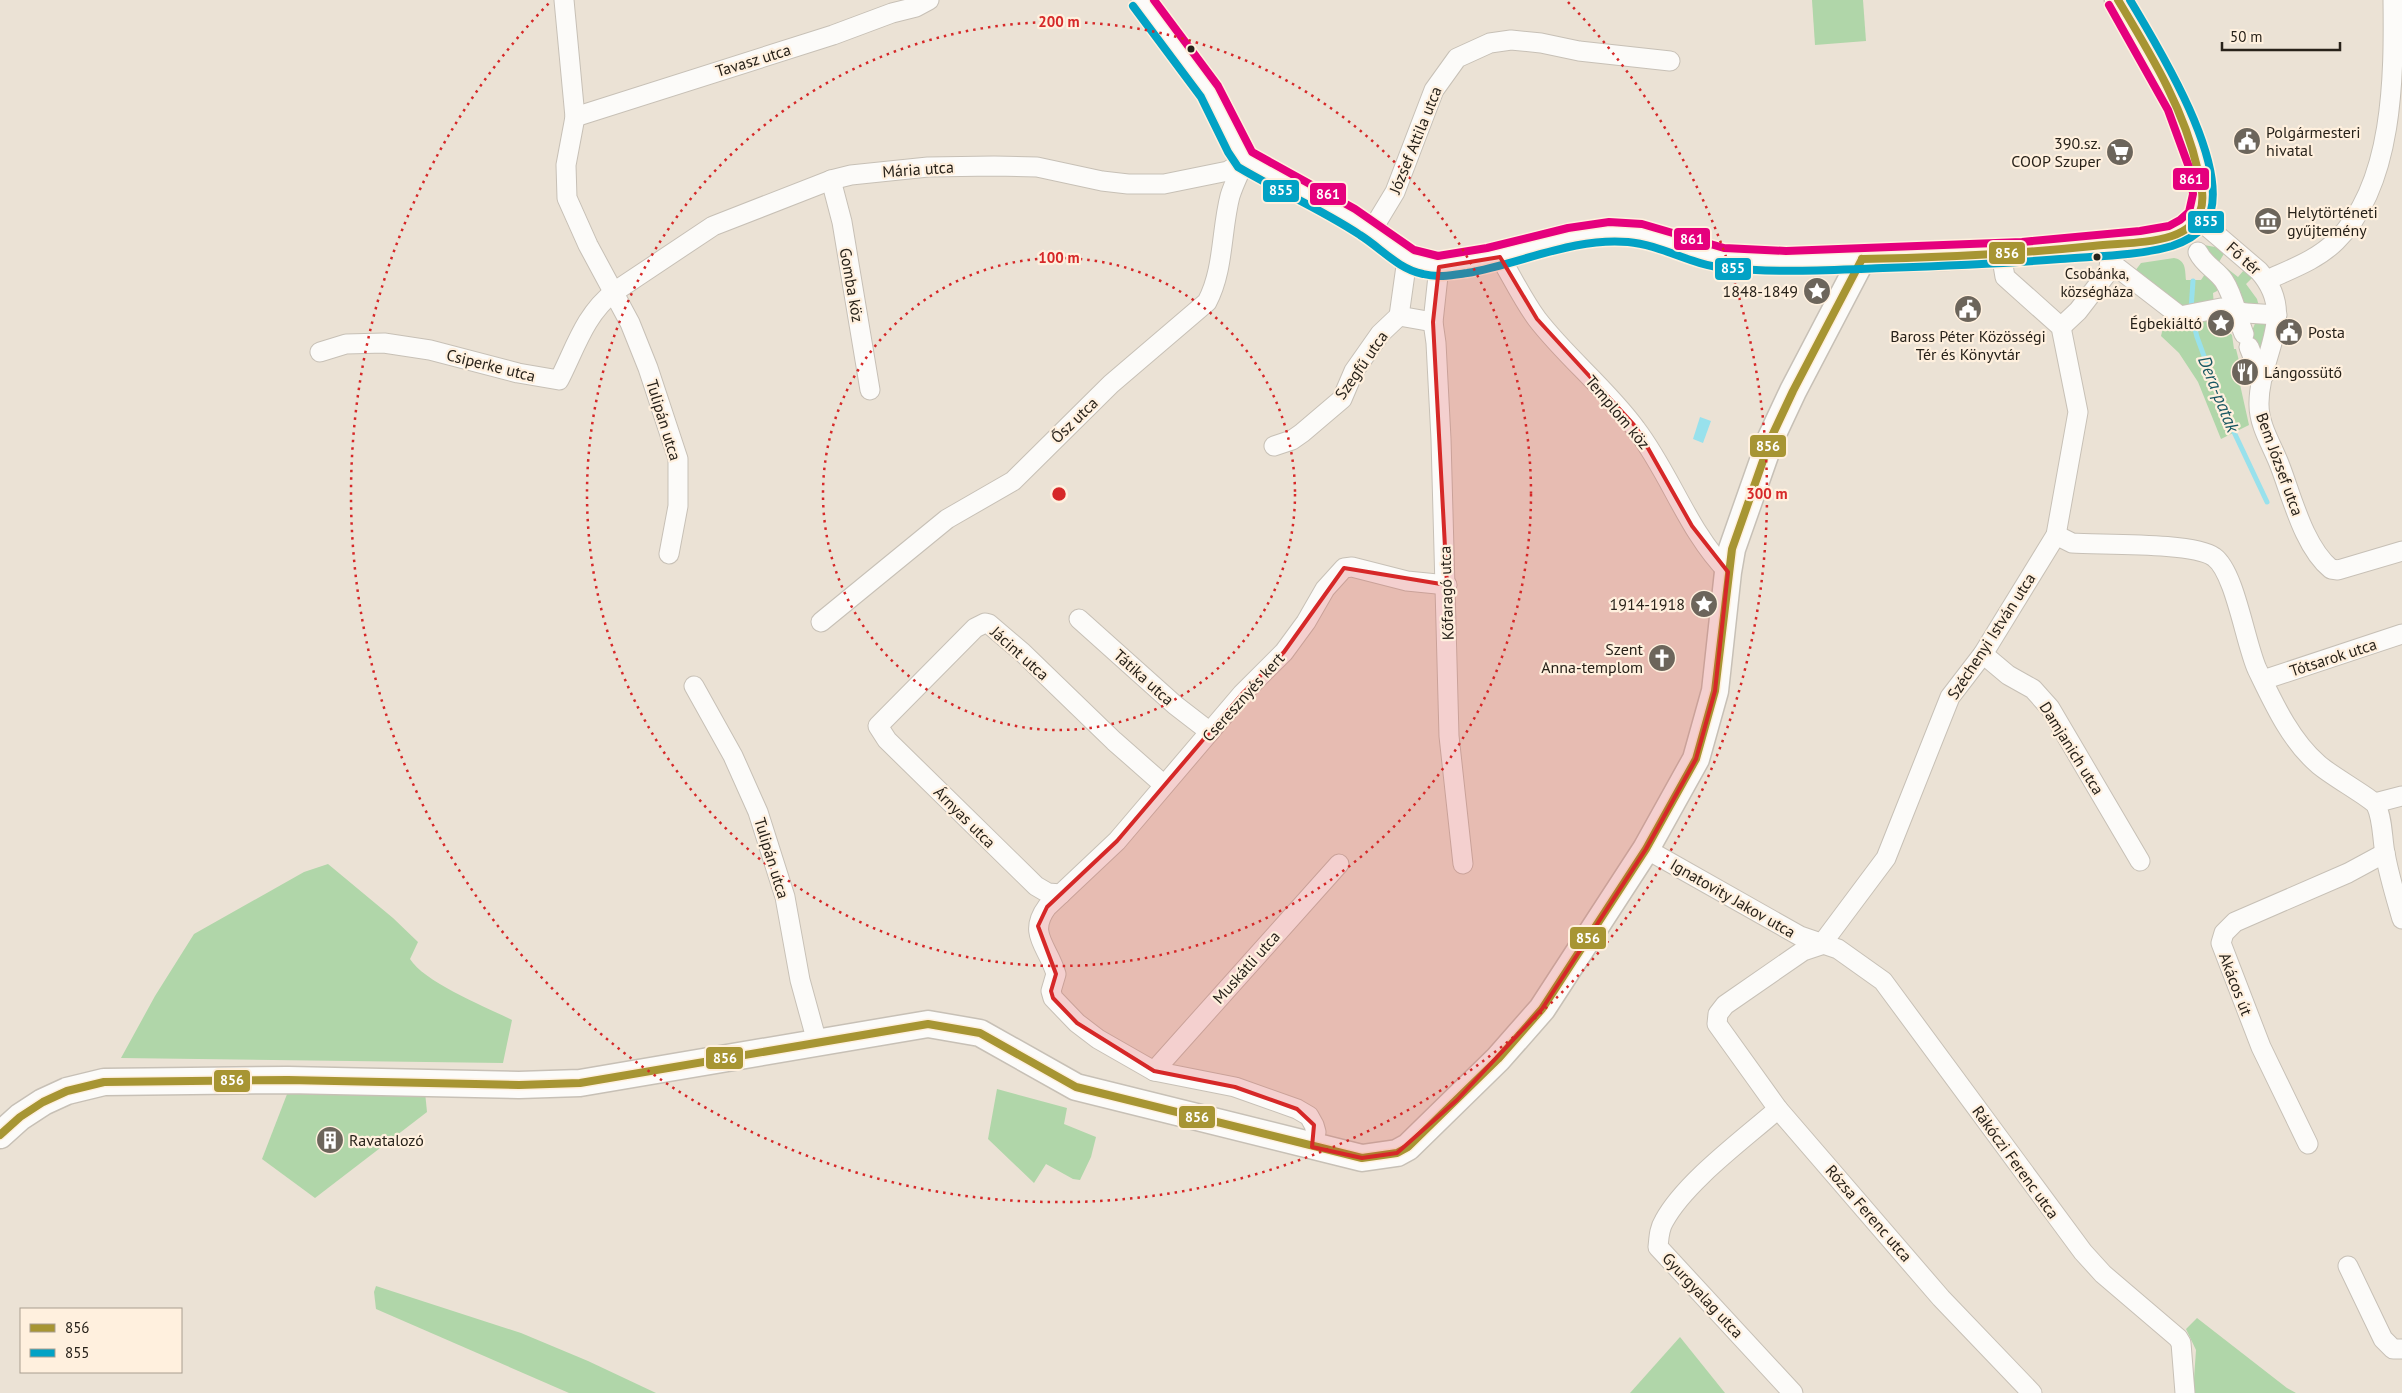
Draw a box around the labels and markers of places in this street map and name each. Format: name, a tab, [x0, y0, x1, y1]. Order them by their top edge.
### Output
unlabelled marker	[1186, 44, 1196, 54]
place label: Polgármesteri hivatal	[2266, 122, 2361, 160]
public building icon: Polgármesteri hivatal	[2232, 126, 2262, 156]
place label: 390.sz. COOP Szuper	[2011, 133, 2102, 171]
supermarket icon: 390.sz. COOP Szuper	[2105, 137, 2135, 167]
place label: Helytörténeti gyűjtemény	[2287, 202, 2378, 240]
museum icon: Helytörténeti gyűjtemény	[2253, 206, 2283, 236]
marker: Csobánka, községháza	[2092, 252, 2102, 262]
place label: Csobánka, községháza	[2060, 264, 2134, 301]
place icon: 1848-1849	[1802, 276, 1832, 306]
place label: 1848-1849	[1722, 281, 1798, 301]
public building icon: Baross Péter Közösségi Tér és Könyvtár	[1953, 294, 1983, 324]
place icon: Égbekiáltó	[2206, 308, 2236, 338]
place label: Égbekiáltó	[2130, 313, 2202, 333]
public building icon: Posta	[2274, 317, 2304, 347]
place label: Posta	[2308, 322, 2345, 342]
place label: Baross Péter Közösségi Tér és Könyvtár	[1890, 326, 2046, 364]
restaurant icon: Lángossütő	[2230, 357, 2260, 387]
place label: Lángossütő	[2264, 362, 2342, 382]
centre of rings	[1050, 485, 1068, 503]
place icon: 1914-1918	[1689, 589, 1719, 619]
place label: 1914-1918	[1609, 594, 1685, 614]
place label: Szent Anna-templom	[1541, 639, 1644, 677]
church icon: Szent Anna-templom	[1647, 643, 1677, 673]
building icon: Ravatalozó	[315, 1125, 345, 1155]
place label: Ravatalozó	[349, 1130, 424, 1150]

